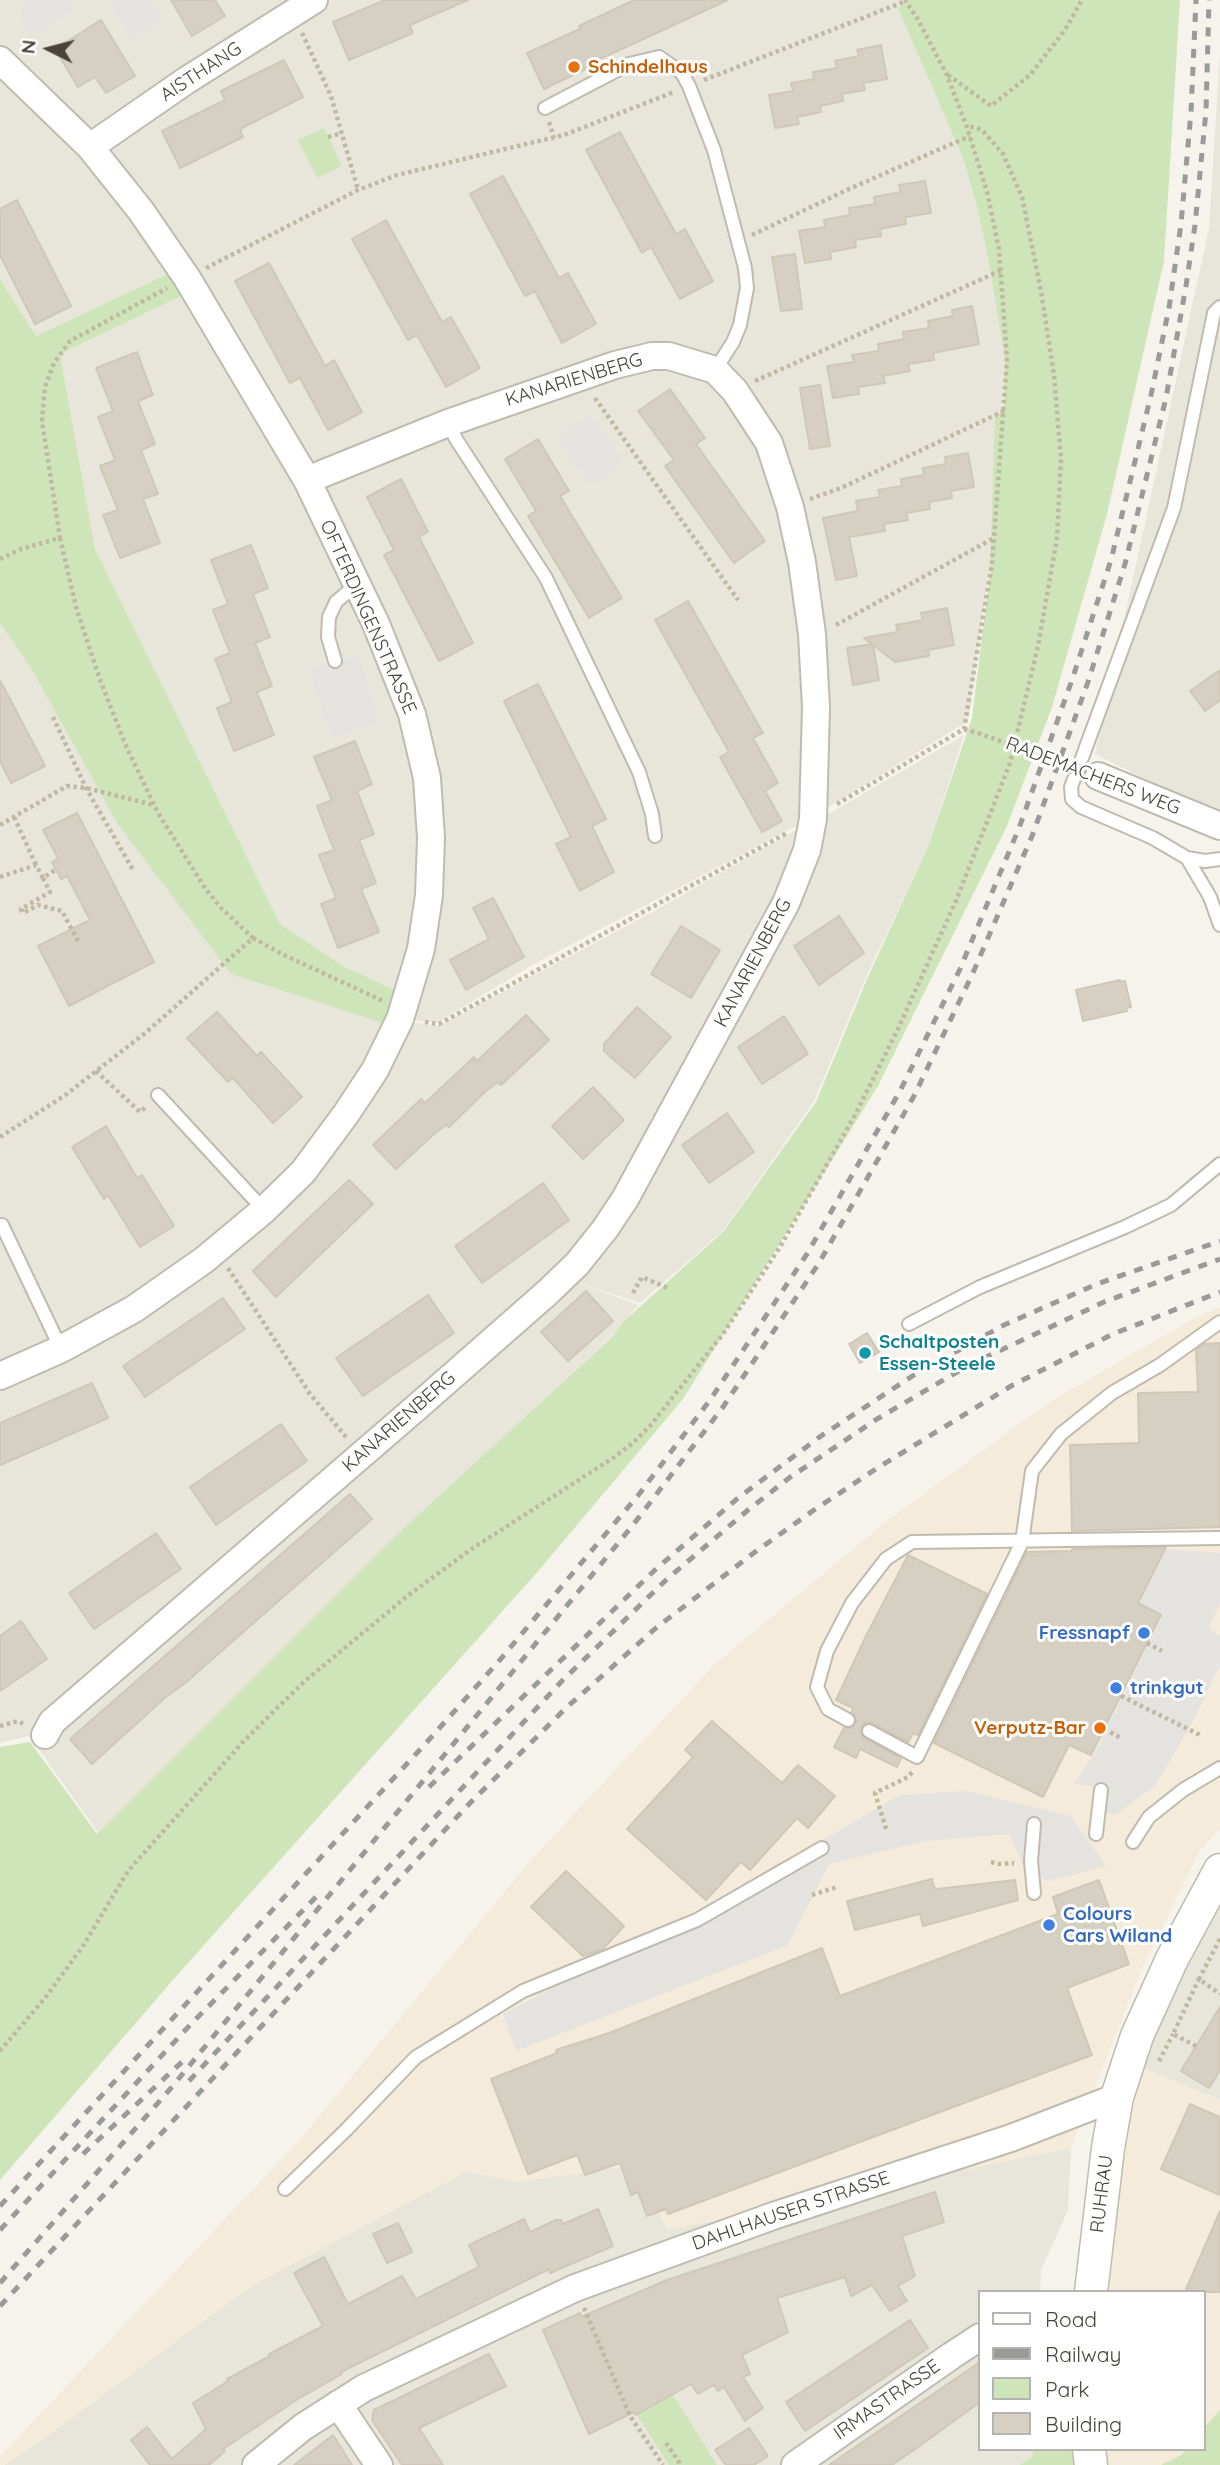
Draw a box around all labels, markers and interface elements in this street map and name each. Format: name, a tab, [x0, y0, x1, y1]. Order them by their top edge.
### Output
north arrow	[14, 14, 84, 84]
street label: AISTHANG	[156, 37, 246, 107]
text: N	[15, 39, 41, 55]
place label: Schindelhaus	[588, 56, 708, 78]
marker: Schindelhaus	[566, 59, 582, 75]
street label: KANARIENBERG	[503, 348, 645, 412]
street label: OFTERDINGENSTRASSE	[315, 516, 421, 718]
street label: RADEMACHERS WEG	[1002, 732, 1184, 820]
street label: KANARIENBERG	[710, 895, 796, 1031]
place label: Schaltposten Essen-Steele	[879, 1331, 999, 1375]
marker: Schaltposten Essen-Steele	[857, 1345, 873, 1361]
street label: KANARIENBERG	[338, 1367, 460, 1477]
place label: Fressnapf	[1039, 1622, 1130, 1644]
marker: Fressnapf	[1136, 1625, 1152, 1641]
place label: trinkgut	[1130, 1677, 1204, 1699]
marker: trinkgut	[1108, 1680, 1124, 1696]
place label: Verputz-Bar	[974, 1717, 1086, 1739]
marker: Verputz-Bar	[1092, 1720, 1108, 1736]
place label: Colours Cars Wiland	[1063, 1903, 1172, 1947]
marker: Colours Cars Wiland	[1041, 1917, 1057, 1933]
street label: RUHRAU	[1086, 2154, 1118, 2234]
street label: DAHLHAUSER STRASSE	[689, 2166, 893, 2256]
legend	[978, 2290, 1206, 2451]
text: Road	[1045, 2306, 1097, 2332]
text: Railway	[1045, 2341, 1121, 2367]
street label: IRMASTRASSE	[829, 2355, 945, 2445]
text: Park	[1045, 2376, 1089, 2402]
text: Building	[1045, 2411, 1122, 2437]

